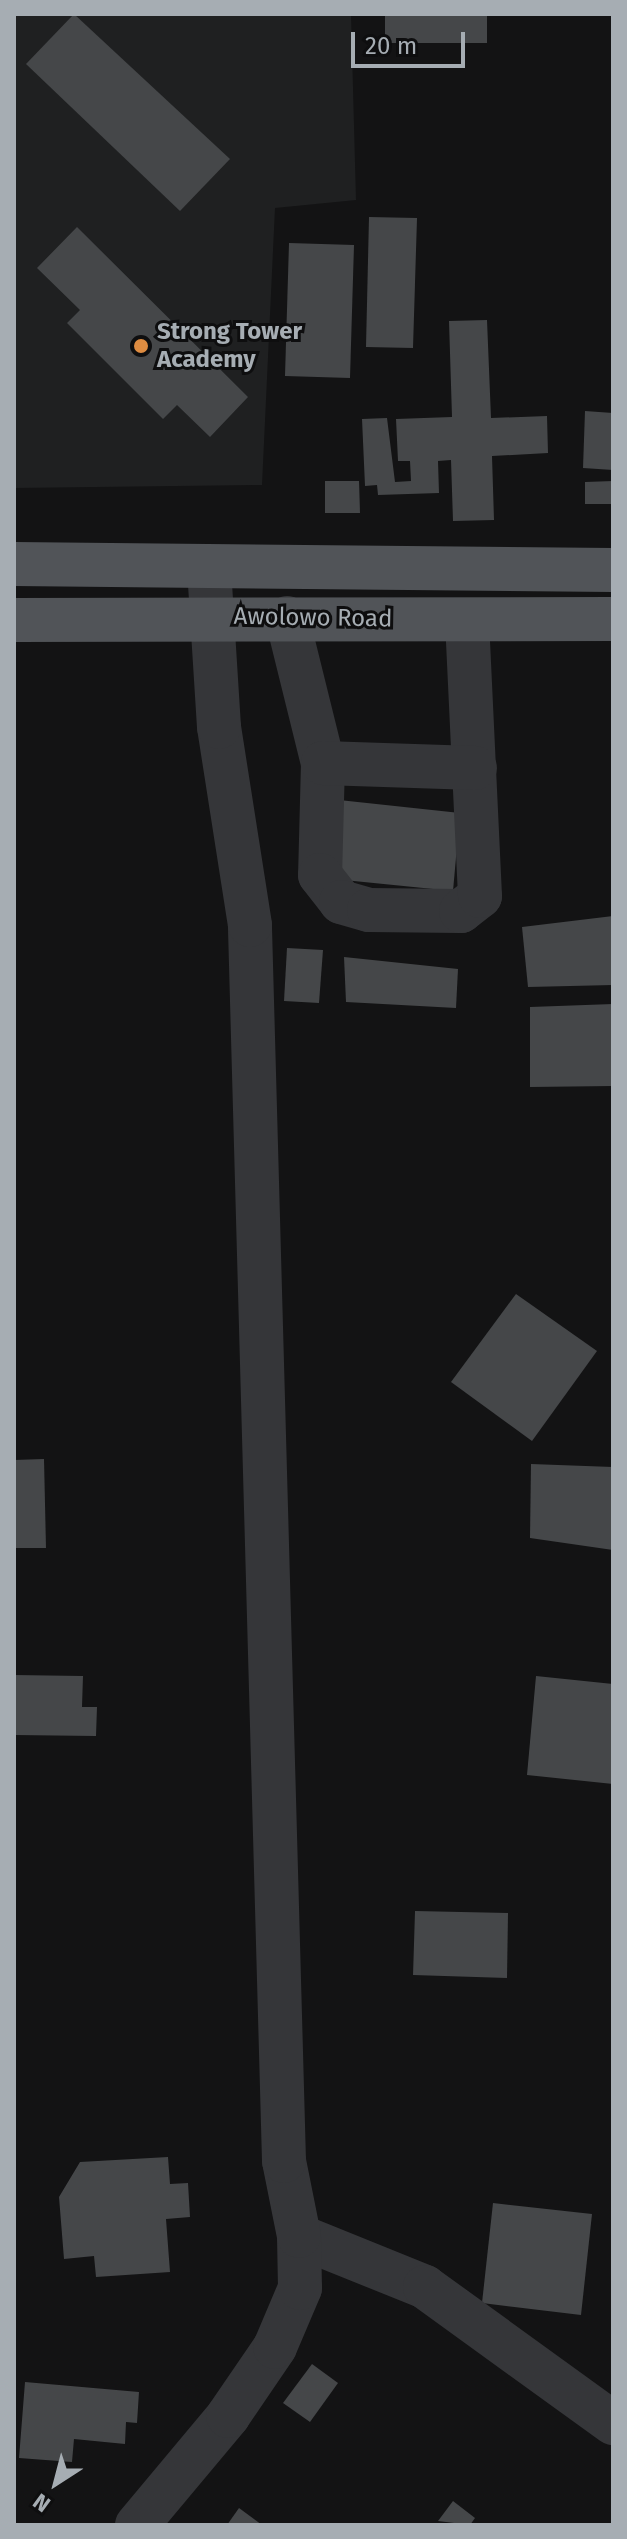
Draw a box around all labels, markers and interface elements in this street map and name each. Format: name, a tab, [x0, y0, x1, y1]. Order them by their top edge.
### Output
scale bar	[355, 16, 469, 66]
text: 20 m	[365, 32, 417, 60]
place label: Strong Tower Academy	[157, 318, 302, 374]
marker: Strong Tower Academy	[132, 337, 150, 355]
street label: Awolowo Road	[233, 602, 393, 634]
north arrow	[16, 2443, 96, 2523]
text: N	[28, 2488, 55, 2518]

